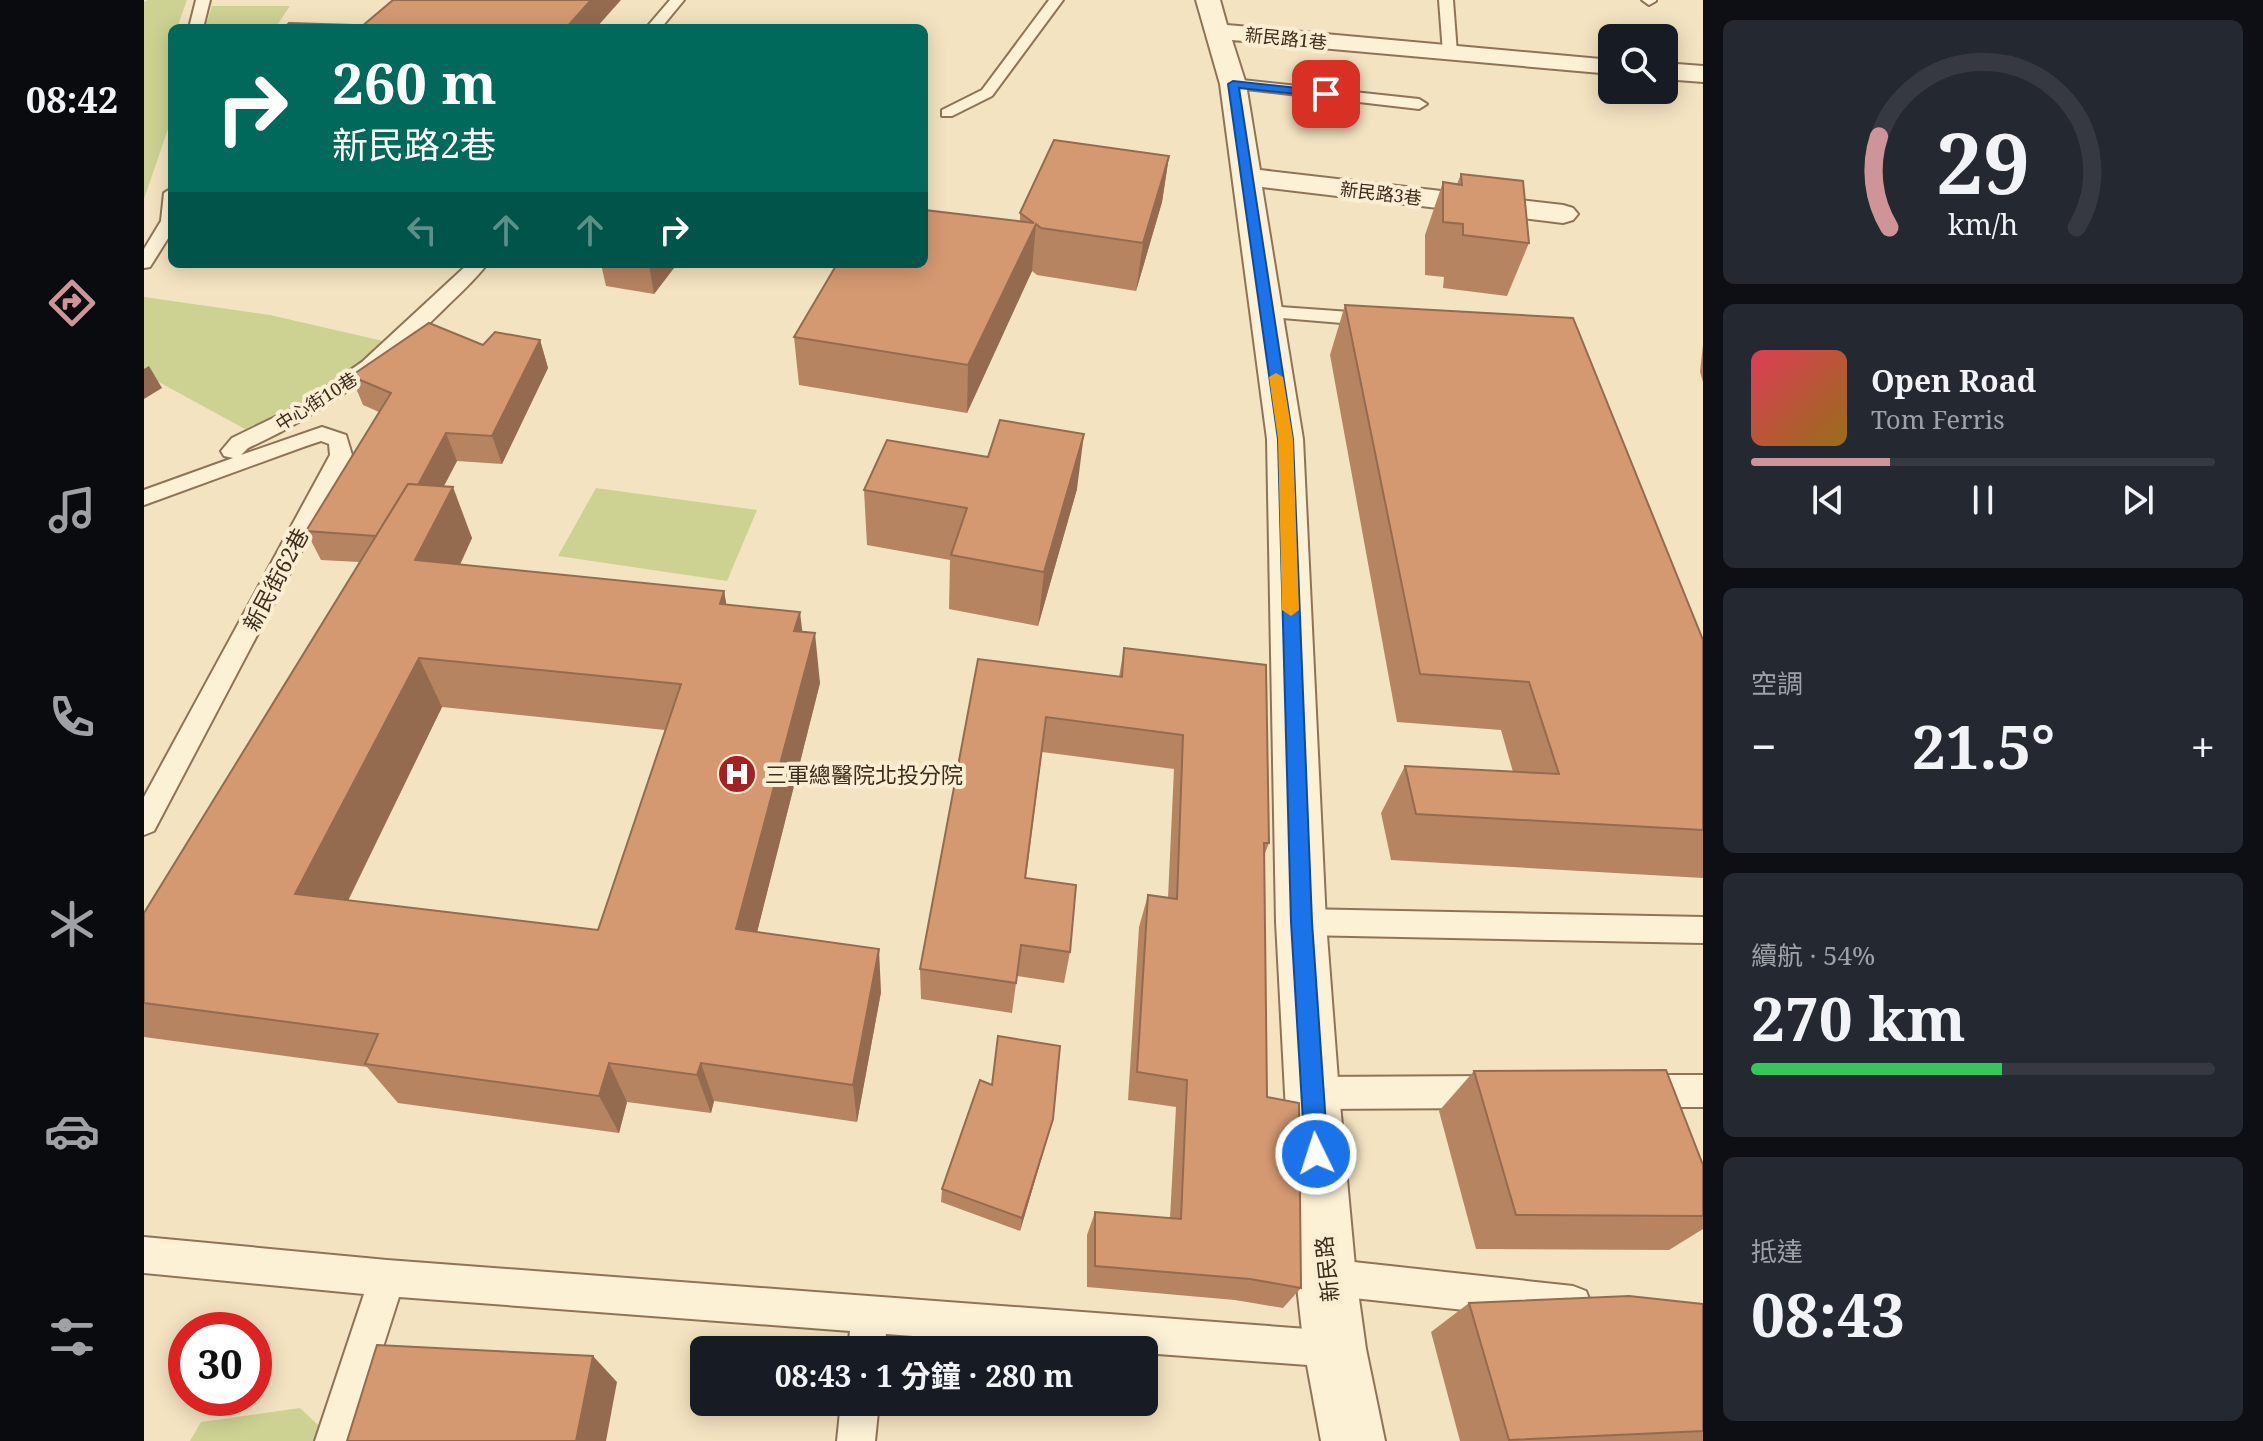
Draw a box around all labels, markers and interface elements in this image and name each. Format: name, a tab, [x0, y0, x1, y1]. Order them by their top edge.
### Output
street label: 新民路1巷	[1244, 22, 1328, 54]
map controls	[1598, 24, 1678, 104]
button: search	[1598, 24, 1678, 104]
text: 260 m	[332, 44, 497, 120]
icon: right	[200, 56, 304, 160]
pin	[1292, 60, 1360, 128]
icon: arrive	[1304, 72, 1348, 116]
text: 08:42	[26, 75, 118, 124]
text: 29	[1936, 105, 2030, 218]
text: 新民路2巷	[332, 120, 496, 169]
street label: 新民路3巷	[1339, 176, 1423, 210]
text: km/h	[1948, 204, 2018, 243]
icon: left	[400, 208, 444, 252]
icon: ahead	[484, 208, 528, 252]
icon: ahead	[568, 208, 612, 252]
icon: right	[652, 208, 696, 252]
icon: directions	[44, 275, 100, 331]
text: Open Road	[1871, 360, 2036, 401]
street label: 中心街10巷	[271, 366, 361, 436]
text: Tom Ferris	[1871, 401, 2005, 437]
icon: previous	[1806, 478, 1850, 522]
icon: pause	[1961, 478, 2005, 522]
icon: next	[2116, 478, 2160, 522]
icon: music	[44, 482, 100, 538]
street label: 新民街62巷	[235, 522, 315, 636]
text: 空調	[1751, 665, 1803, 701]
icon: phone	[44, 689, 100, 745]
text: 21.5°	[1912, 705, 2055, 787]
text: −	[1751, 716, 1776, 776]
text: +	[2190, 716, 2215, 776]
hospital icon: 三軍總醫院北投分院	[716, 753, 758, 795]
place label: 三軍總醫院北投分院	[765, 759, 963, 789]
icon: climate	[44, 896, 100, 952]
text: 續航 · 54%	[1751, 937, 1875, 973]
text: 270 km	[1751, 977, 1966, 1059]
icon: car	[44, 1103, 100, 1159]
position arrow	[1274, 1112, 1358, 1196]
text: 抵達	[1751, 1233, 1803, 1269]
street label: 新民路	[1308, 1235, 1344, 1303]
text: 08:43	[1751, 1273, 1905, 1355]
icon: filters	[44, 1309, 100, 1365]
speed limit sign: 30	[168, 1312, 272, 1416]
text: 08:43 · 1 分鐘 · 280 m	[775, 1355, 1073, 1396]

